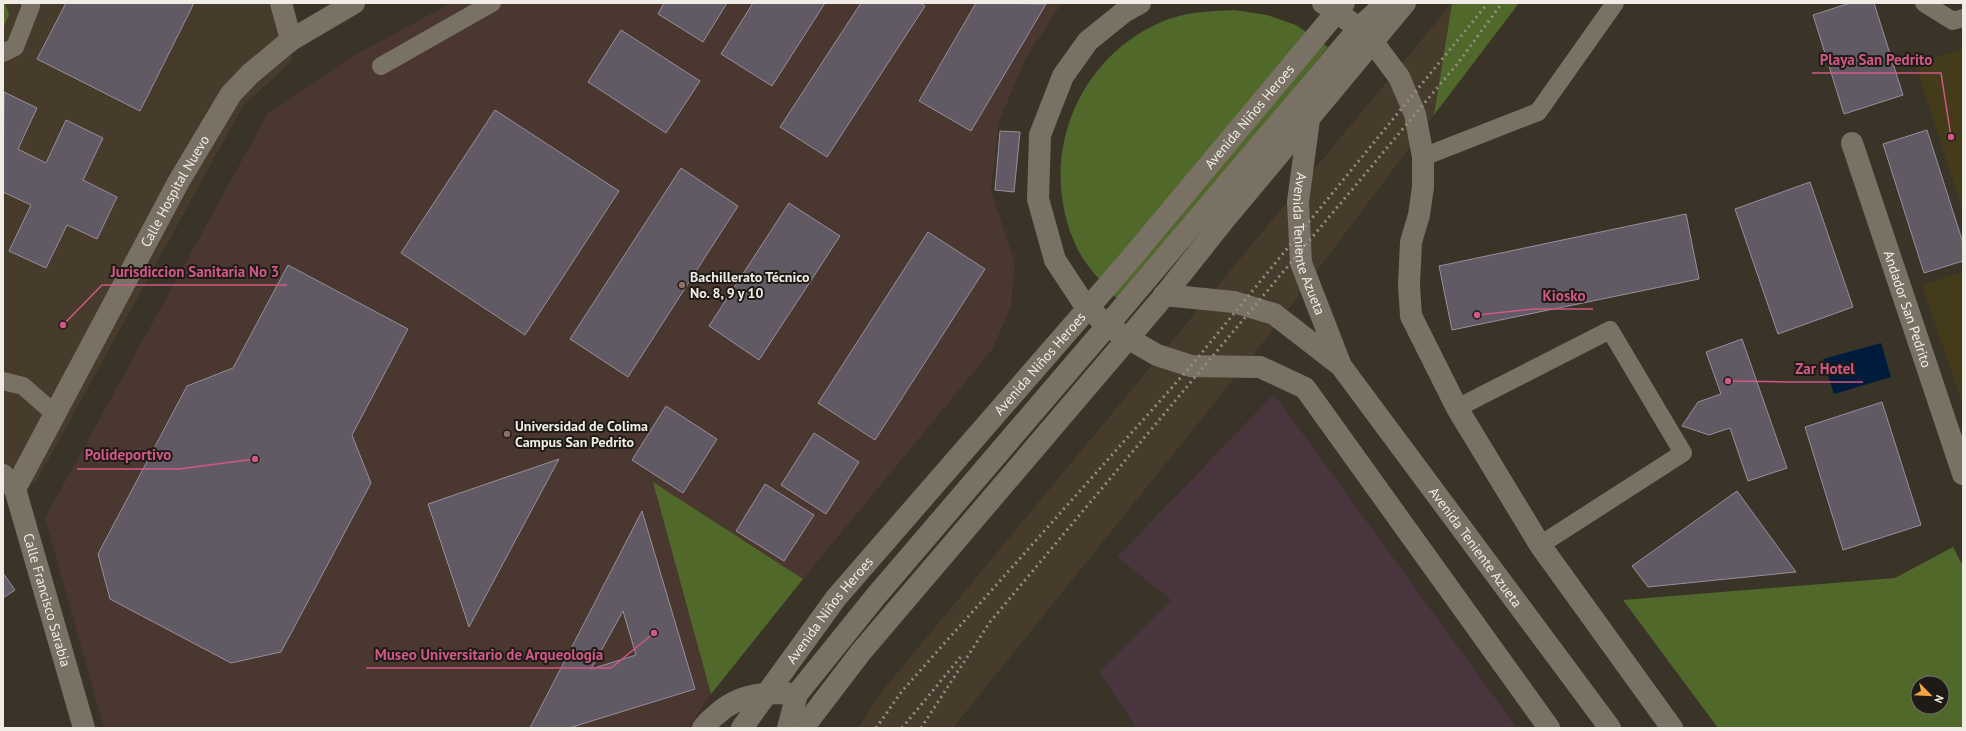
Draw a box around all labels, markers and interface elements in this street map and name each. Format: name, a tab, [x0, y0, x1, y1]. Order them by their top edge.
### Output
callout: Playa San Pedrito	[1812, 46, 1941, 73]
text: Playa San Pedrito	[1820, 50, 1932, 69]
street label: Avenida Niños Heroes	[1200, 60, 1298, 173]
street label: Calle Hospital Nuevo	[136, 132, 213, 250]
street label: Avenida Teniente Azueta	[1289, 172, 1329, 318]
street label: Andador San Pedrito	[1880, 248, 1936, 370]
callout: Jurisdiccion Sanitaria No 3	[102, 258, 287, 285]
text: Jurisdiccion Sanitaria No 3	[110, 262, 279, 281]
place label: Bachillerato Técnico No. 8, 9 y 10	[690, 268, 810, 302]
marker: Bachillerato Técnico No. 8, 9 y 10	[677, 280, 687, 290]
callout: Kiosko	[1534, 282, 1593, 309]
text: Kiosko	[1543, 286, 1585, 305]
street label: Avenida Niños Heroes	[990, 308, 1090, 419]
callout: Zar Hotel	[1788, 355, 1863, 382]
text: Zar Hotel	[1795, 359, 1855, 378]
place label: Universidad de Colima Campus San Pedrito	[515, 417, 648, 451]
marker: Universidad de Colima Campus San Pedrito	[502, 429, 512, 439]
callout: Polideportivo	[77, 442, 179, 469]
text: Polideportivo	[85, 445, 171, 464]
street label: Avenida Teniente Azueta	[1425, 483, 1526, 611]
street label: Calle Francisco Sarabia	[19, 531, 75, 669]
street label: Avenida Niños Heroes	[782, 553, 877, 667]
callout: Museo Universitario de Arqueología	[366, 641, 611, 668]
text: Museo Universitario de Arqueología	[375, 645, 603, 664]
north arrow	[1910, 675, 1950, 715]
text: N	[1931, 693, 1947, 705]

